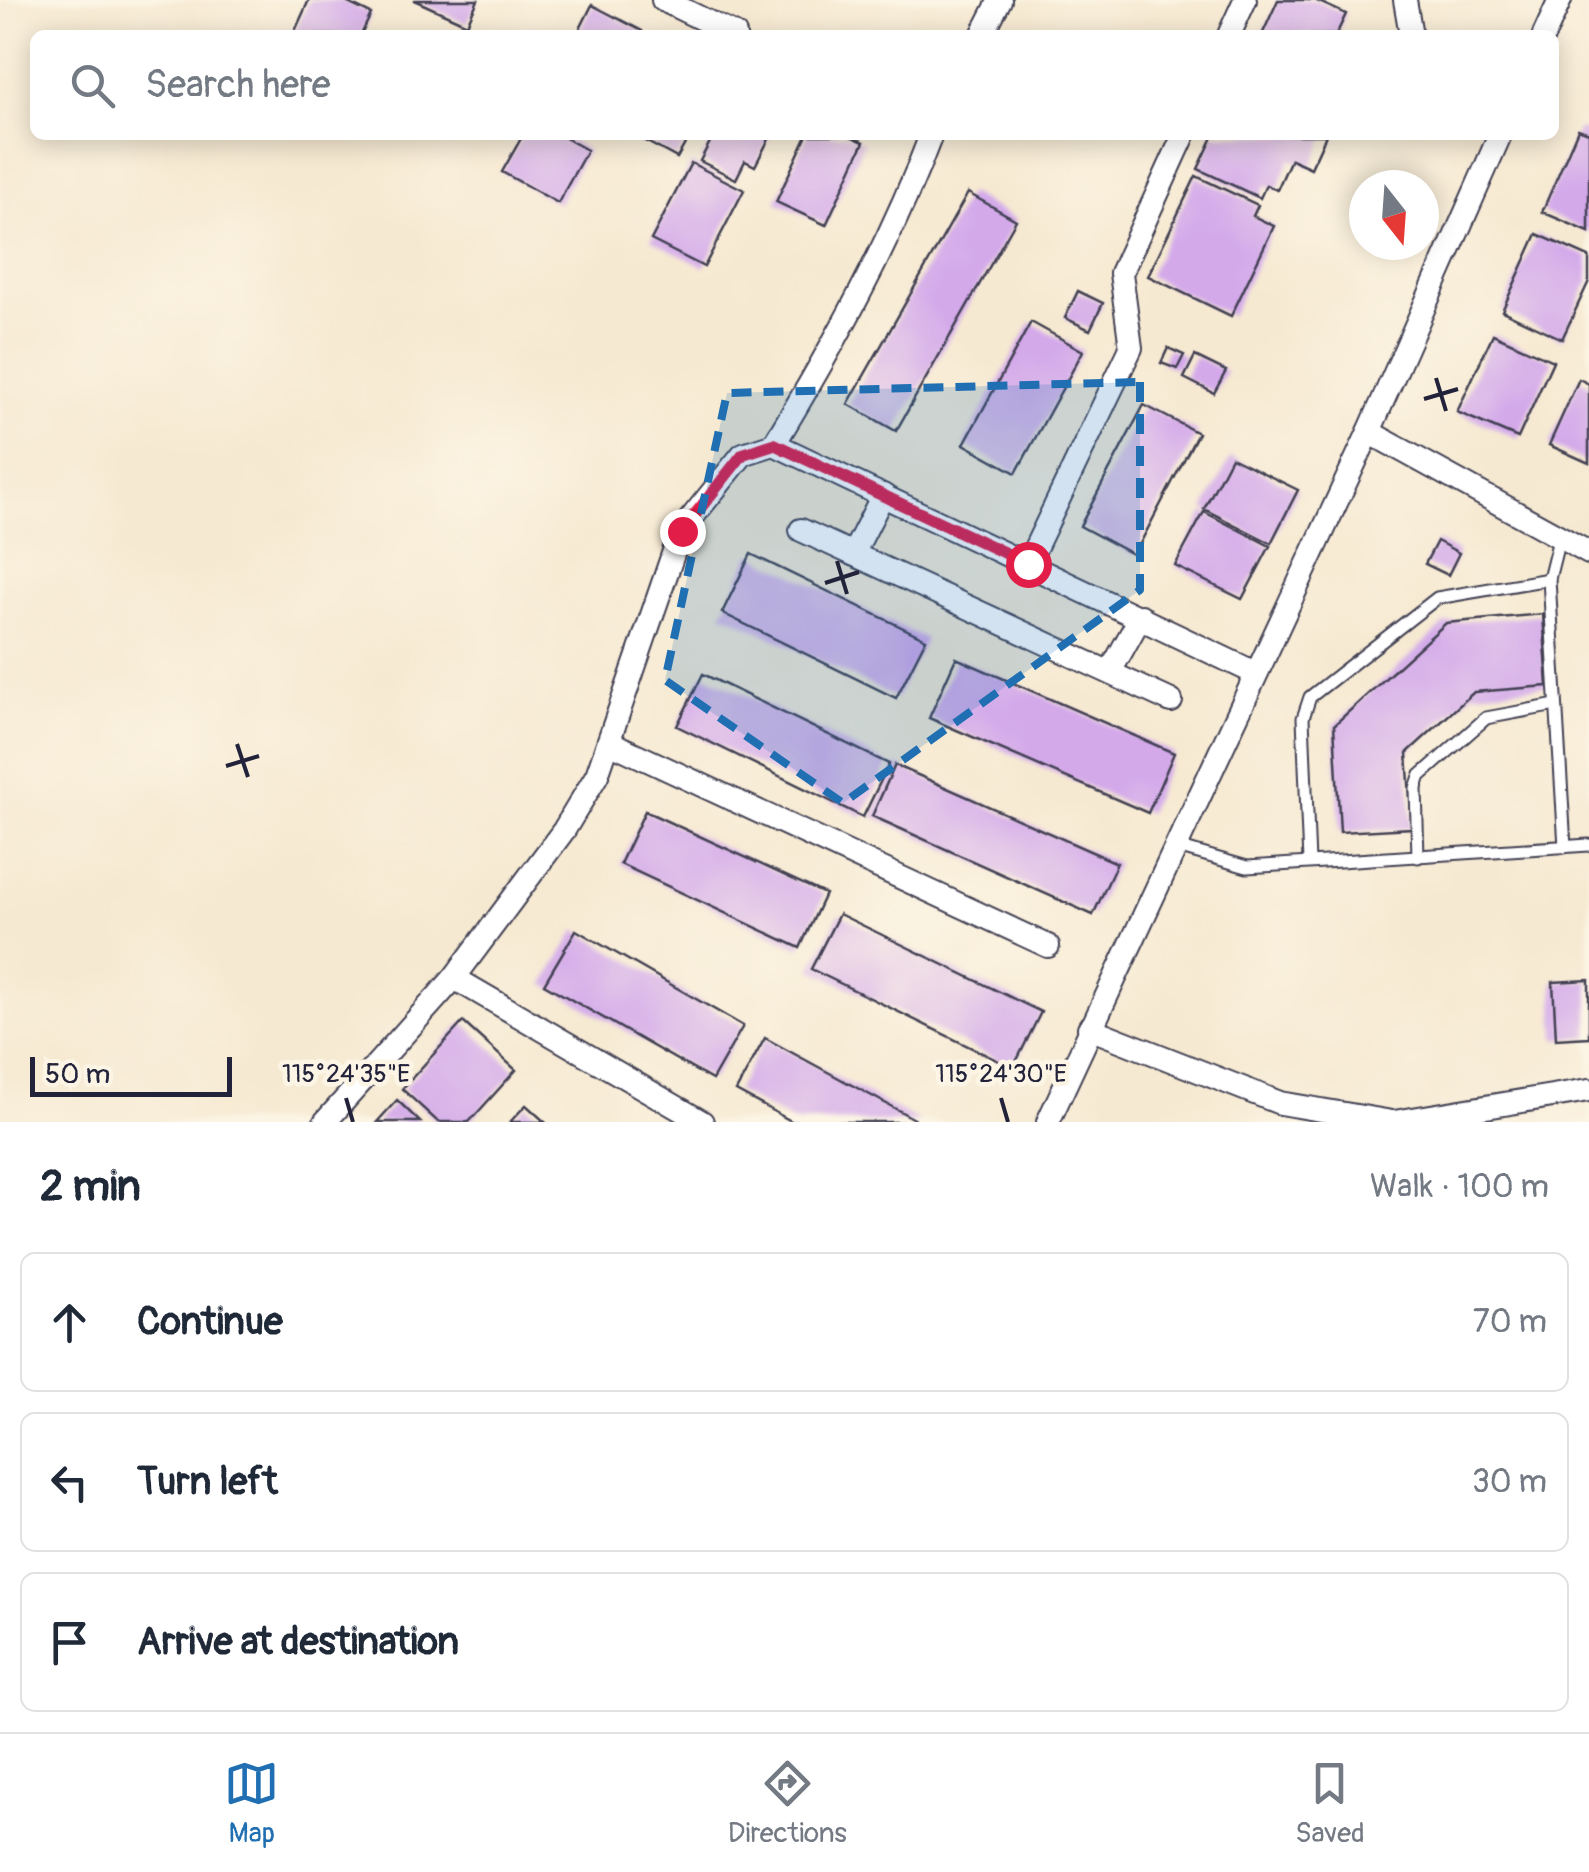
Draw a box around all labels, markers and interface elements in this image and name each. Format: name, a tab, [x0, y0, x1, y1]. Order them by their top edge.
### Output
search box	[30, 30, 1559, 140]
icon: search	[65, 58, 120, 113]
text: Search here	[145, 61, 331, 109]
north arrow	[1349, 170, 1439, 260]
route end	[660, 509, 706, 555]
route start	[1006, 542, 1052, 588]
scale bar	[30, 1052, 232, 1096]
text: 50 m	[45, 1057, 110, 1092]
text: 115°24'35"E	[282, 1059, 410, 1090]
text: 115°24'30"E	[935, 1059, 1067, 1090]
text: 2 min	[40, 1161, 141, 1213]
text: Walk · 100 m	[1370, 1167, 1549, 1207]
icon: ahead	[42, 1295, 97, 1350]
text: Continue	[137, 1298, 283, 1346]
text: 70 m	[1473, 1302, 1547, 1342]
icon: left	[42, 1455, 97, 1510]
text: Turn left	[137, 1458, 278, 1506]
text: 30 m	[1472, 1462, 1547, 1502]
icon: arrive	[42, 1615, 97, 1670]
text: Arrive at destination	[137, 1618, 459, 1666]
tab: Map	[224, 1756, 279, 1851]
tab: Directions	[728, 1756, 847, 1851]
tab: Saved	[1295, 1756, 1365, 1851]

